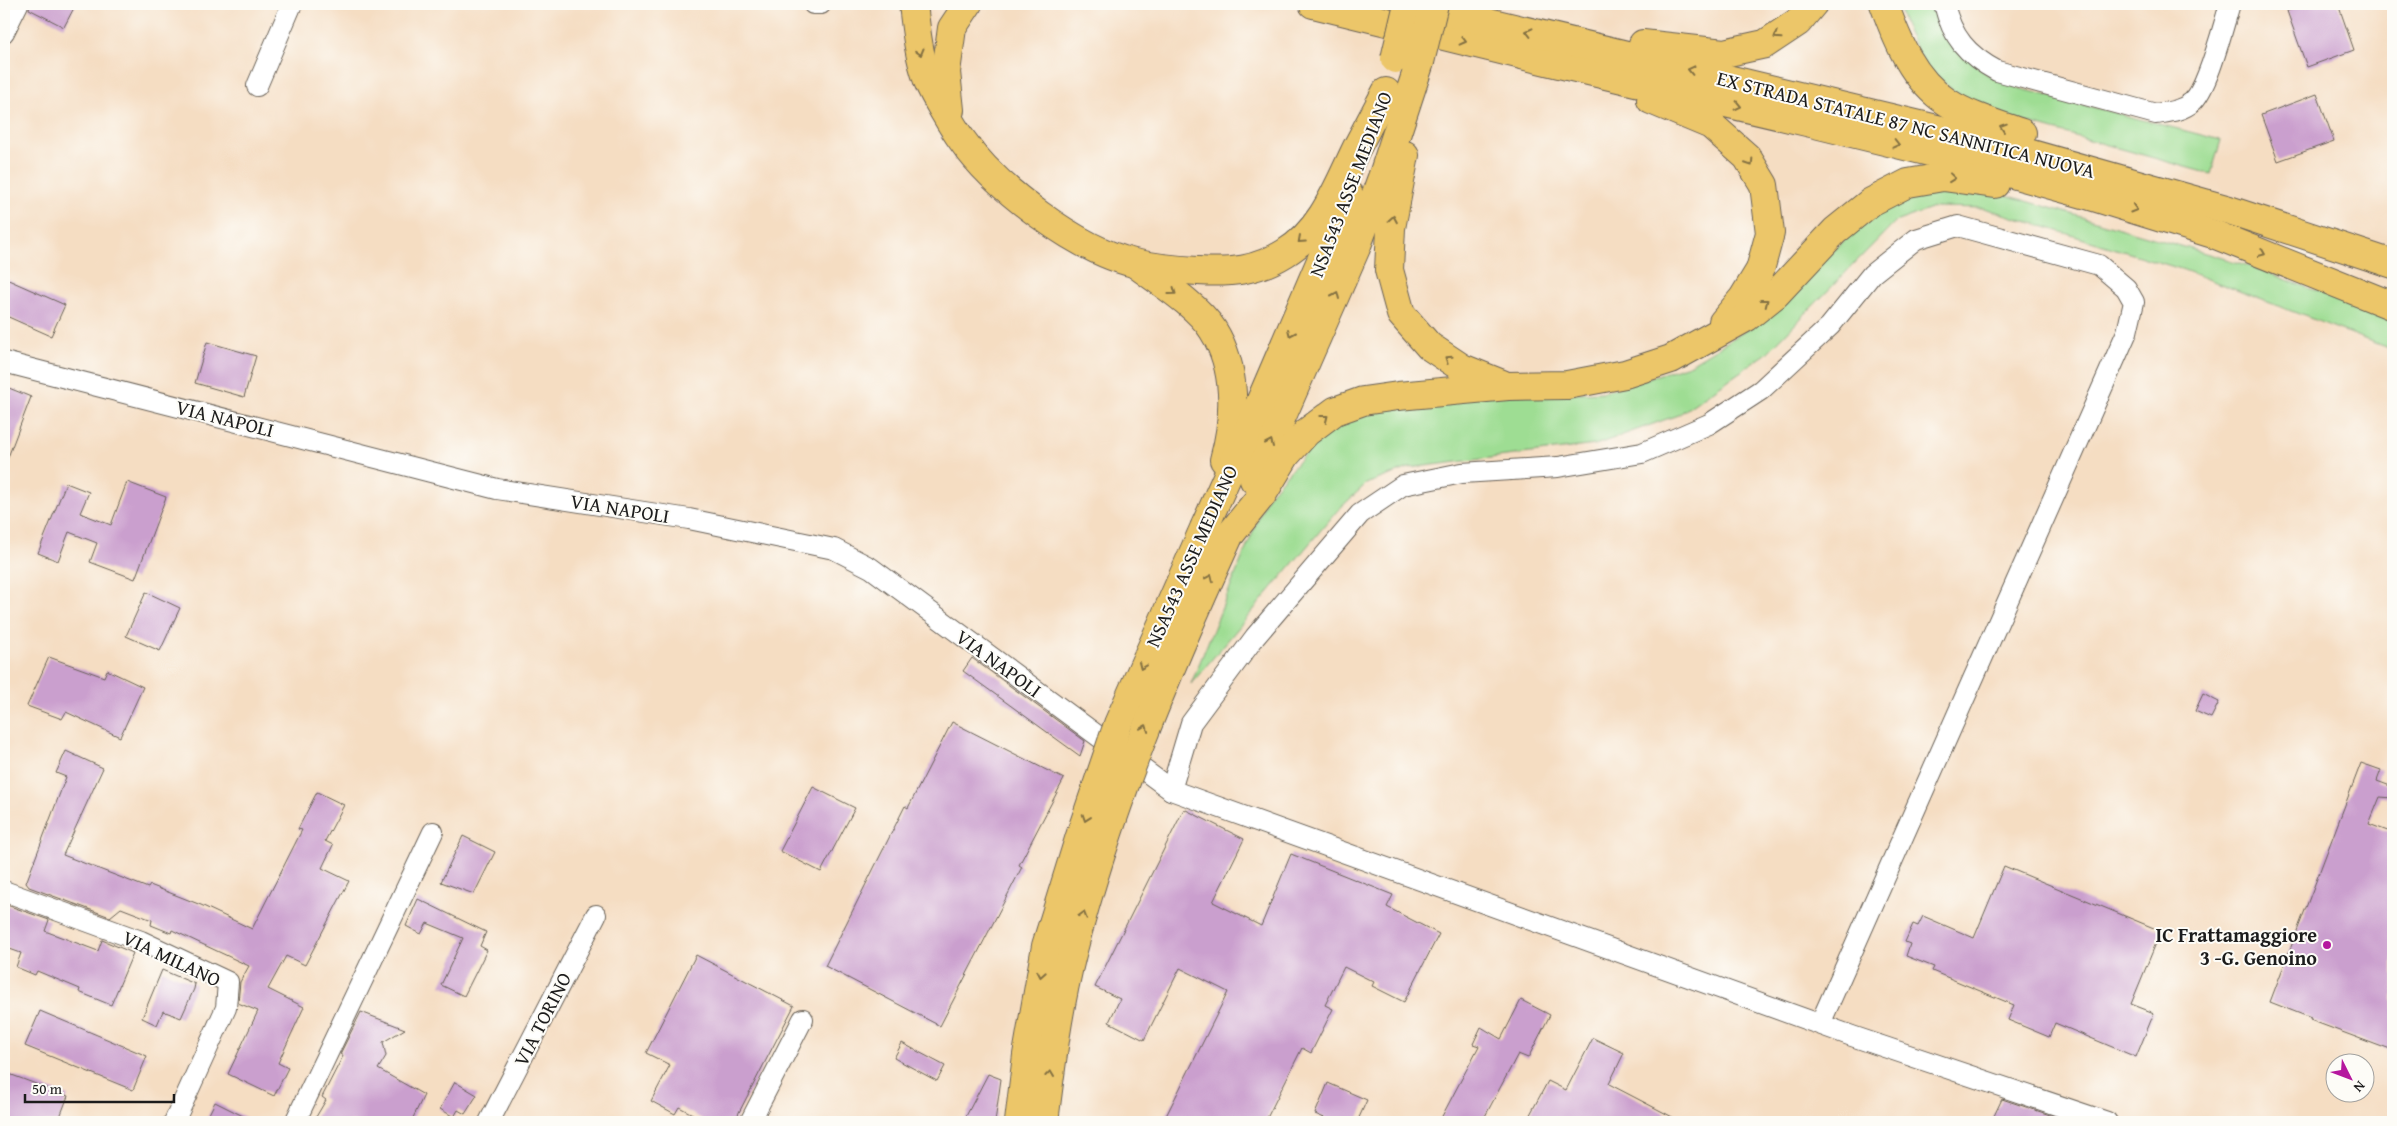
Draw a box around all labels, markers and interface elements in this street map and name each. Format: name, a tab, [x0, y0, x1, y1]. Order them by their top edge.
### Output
one-way arrow	[1525, 27, 1534, 38]
one-way arrow	[1773, 29, 1782, 39]
one-way arrow	[1458, 35, 1467, 46]
one-way arrow	[915, 47, 925, 55]
street label: EX STRADA STATALE 87 NC SANNITICA NUOVA	[1714, 63, 2098, 185]
one-way arrow	[1686, 65, 1695, 75]
street label: NSA543 ASSE MEDIANO	[1301, 87, 1399, 281]
one-way arrow	[1733, 100, 1742, 111]
one-way arrow	[1999, 122, 2008, 132]
one-way arrow	[1891, 138, 1900, 149]
one-way arrow	[1744, 157, 1753, 167]
one-way arrow	[1949, 172, 1957, 183]
one-way arrow	[2129, 204, 2137, 214]
one-way arrow	[1387, 215, 1397, 223]
one-way arrow	[1297, 234, 1306, 243]
one-way arrow	[2257, 247, 2266, 258]
one-way arrow	[1167, 286, 1177, 295]
one-way arrow	[1329, 291, 1340, 300]
one-way arrow	[1759, 300, 1768, 308]
one-way arrow	[1287, 328, 1298, 337]
one-way arrow	[1444, 356, 1454, 365]
street label: VIA NAPOLI	[173, 392, 277, 444]
one-way arrow	[1320, 414, 1329, 423]
one-way arrow	[1264, 439, 1275, 448]
street label: NSA543 ASSE MEDIANO	[1138, 460, 1244, 652]
street label: VIA NAPOLI	[568, 486, 672, 530]
one-way arrow	[1203, 574, 1214, 583]
street label: VIA NAPOLI	[950, 622, 1048, 704]
one-way arrow	[1138, 661, 1149, 670]
one-way arrow	[1140, 724, 1150, 732]
one-way arrow	[1081, 814, 1091, 822]
one-way arrow	[1078, 911, 1088, 920]
place label: IC Frattamaggiore 3 -G. Genoino	[2156, 920, 2317, 972]
street label: VIA MILANO	[118, 923, 226, 993]
marker: IC Frattamaggiore 3 -G. Genoino	[2321, 939, 2333, 951]
street label: VIA TORINO	[506, 967, 578, 1071]
one-way arrow	[1037, 970, 1047, 979]
north arrow	[2324, 1054, 2374, 1104]
one-way arrow	[1044, 1070, 1055, 1078]
scale bar	[25, 1071, 174, 1103]
text: N	[2349, 1077, 2370, 1097]
text: 50 m	[32, 1078, 63, 1099]

